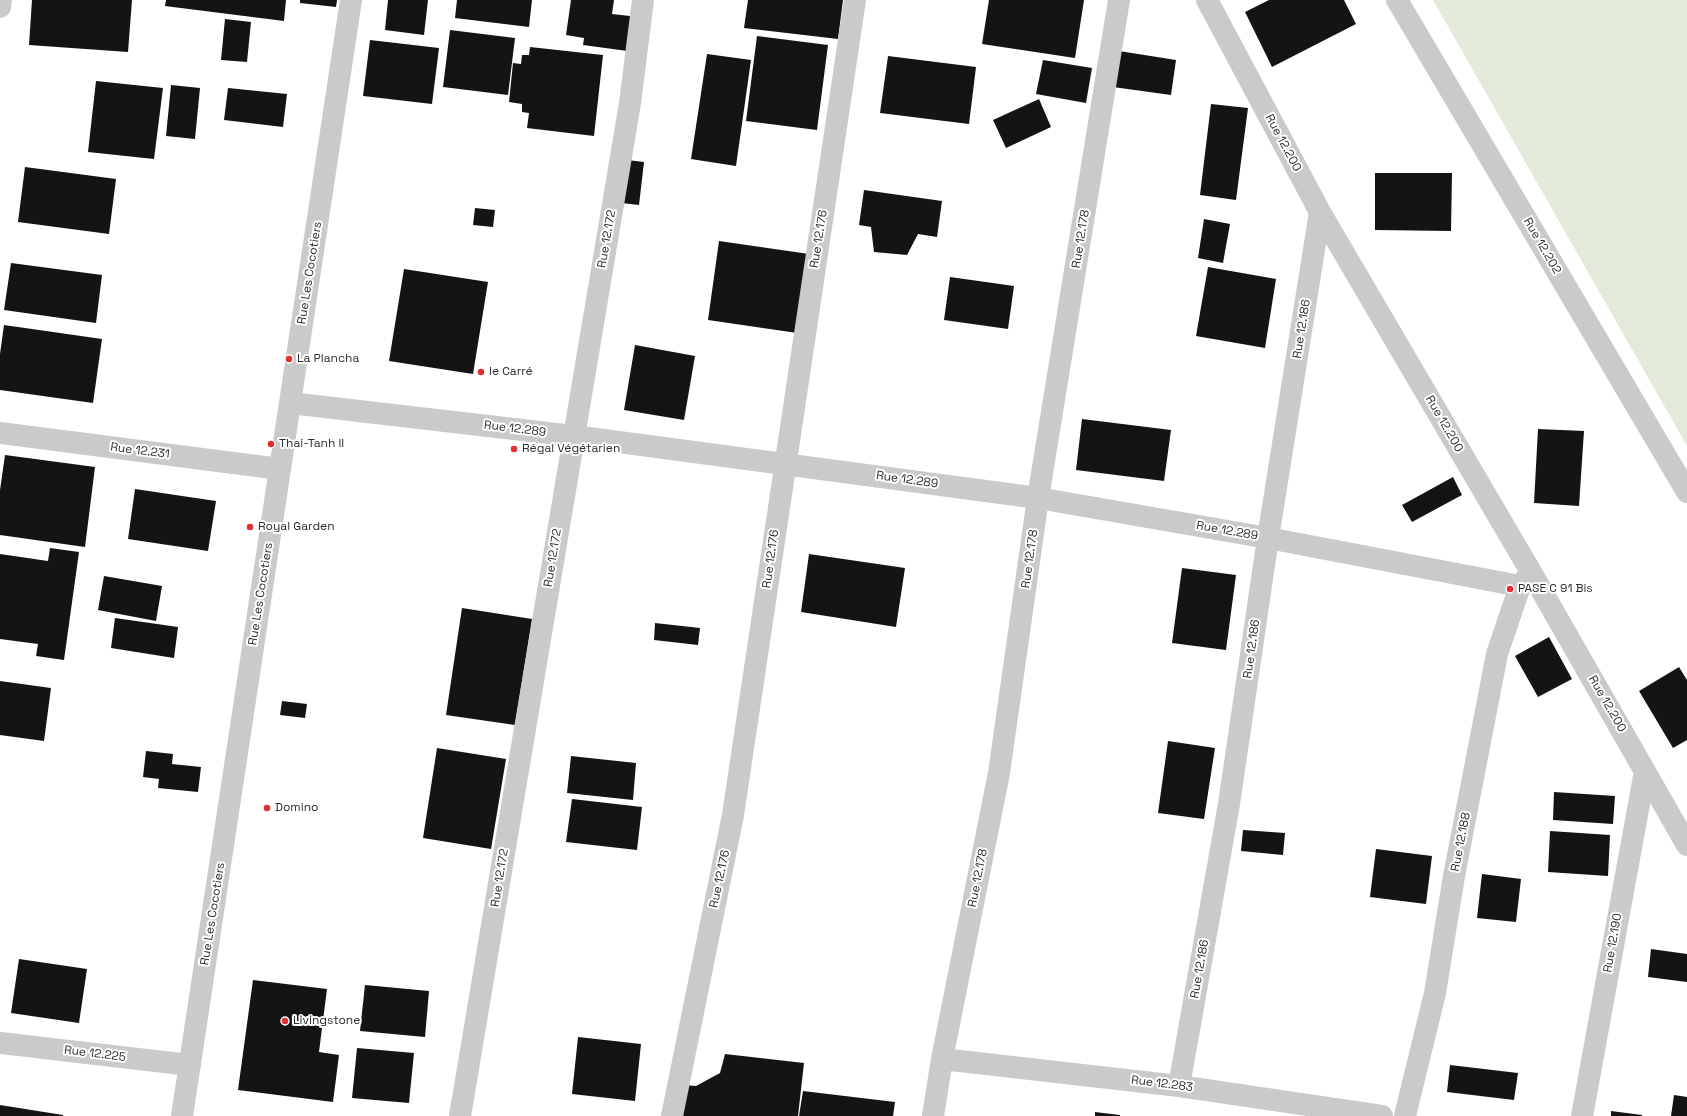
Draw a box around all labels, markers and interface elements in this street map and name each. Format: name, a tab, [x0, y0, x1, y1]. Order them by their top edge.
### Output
street label: Rue 12.200	[1262, 112, 1304, 174]
street label: Rue 12.172	[595, 209, 619, 269]
street label: Rue 12.176	[807, 209, 831, 269]
street label: Rue 12.178	[1069, 209, 1093, 269]
street label: Rue 12.202	[1520, 215, 1564, 277]
street label: Rue Les Cocotiers	[295, 221, 325, 325]
street label: Rue 12.186	[1290, 298, 1314, 360]
place label: La Plancha	[297, 352, 359, 366]
marker: La Plancha	[284, 354, 294, 364]
place label: le Carré	[489, 365, 533, 379]
marker: le Carré	[476, 367, 486, 377]
street label: Rue 12.200	[1422, 393, 1466, 455]
street label: Rue 12.289	[483, 418, 547, 440]
place label: Thai-Tanh II	[279, 437, 344, 451]
marker: Thai-Tanh II	[266, 439, 276, 449]
street label: Rue 12.231	[110, 440, 170, 462]
place label: Régal Végétarien	[522, 442, 620, 456]
marker: Régal Végétarien	[509, 444, 519, 454]
street label: Rue 12.289	[875, 469, 939, 491]
street label: Rue 12.289	[1195, 518, 1259, 544]
place label: Royal Garden	[258, 520, 335, 534]
marker: Royal Garden	[245, 522, 255, 532]
street label: Rue 12.172	[541, 528, 565, 588]
street label: Rue 12.176	[760, 529, 782, 589]
street label: Rue 12.178	[1019, 529, 1041, 589]
street label: Rue Les Cocotiers	[246, 542, 276, 646]
place label: PASE C 91 Bis	[1518, 582, 1593, 596]
marker: PASE C 91 Bis	[1505, 584, 1515, 594]
street label: Rue 12.186	[1241, 618, 1263, 680]
street label: Rue 12.200	[1585, 673, 1629, 735]
place label: Domino	[275, 801, 318, 815]
marker: Domino	[262, 803, 272, 813]
street label: Rue 12.188	[1448, 811, 1474, 873]
street label: Rue 12.172	[488, 848, 512, 908]
street label: Rue 12.178	[965, 848, 991, 908]
street label: Rue 12.176	[707, 849, 733, 909]
street label: Rue Les Cocotiers	[198, 862, 228, 966]
street label: Rue 12.190	[1601, 912, 1625, 974]
street label: Rue 12.186	[1188, 938, 1212, 1000]
place label: Livingstone	[293, 1014, 360, 1028]
marker: Livingstone	[280, 1016, 290, 1026]
street label: Rue 12.225	[63, 1043, 127, 1065]
street label: Rue 12.283	[1130, 1073, 1194, 1095]

